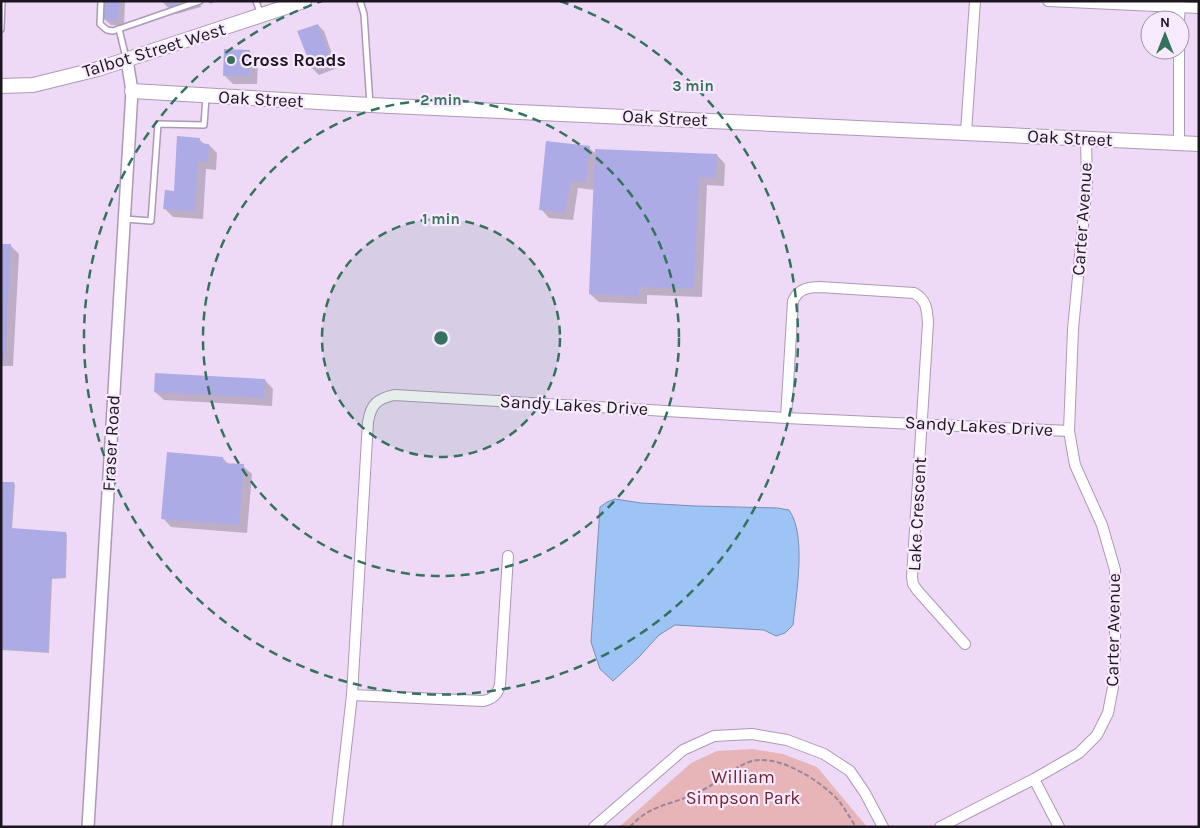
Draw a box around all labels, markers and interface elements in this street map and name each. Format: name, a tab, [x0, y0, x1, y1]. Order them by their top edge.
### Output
north arrow	[1140, 10, 1190, 60]
text: N	[1160, 14, 1170, 31]
street label: Talbot Street West	[80, 18, 228, 82]
place label: Cross Roads	[241, 49, 346, 71]
marker: Cross Roads	[225, 54, 237, 66]
text: 3 min	[672, 77, 714, 95]
street label: Oak Street	[218, 86, 304, 112]
text: 2 min	[420, 91, 462, 109]
street label: Oak Street	[622, 105, 708, 131]
street label: Oak Street	[1027, 125, 1113, 151]
street label: Carter Avenue	[1067, 162, 1097, 276]
text: 1 min	[422, 210, 460, 228]
centre of rings	[432, 329, 450, 347]
street label: Sandy Lakes Drive	[499, 390, 649, 420]
street label: Fraser Road	[97, 394, 125, 492]
street label: Sandy Lakes Drive	[904, 411, 1054, 441]
street label: Lake Crescent	[903, 456, 931, 572]
street label: Carter Avenue	[1101, 573, 1125, 687]
park label: William Simpson Park	[686, 766, 800, 809]

